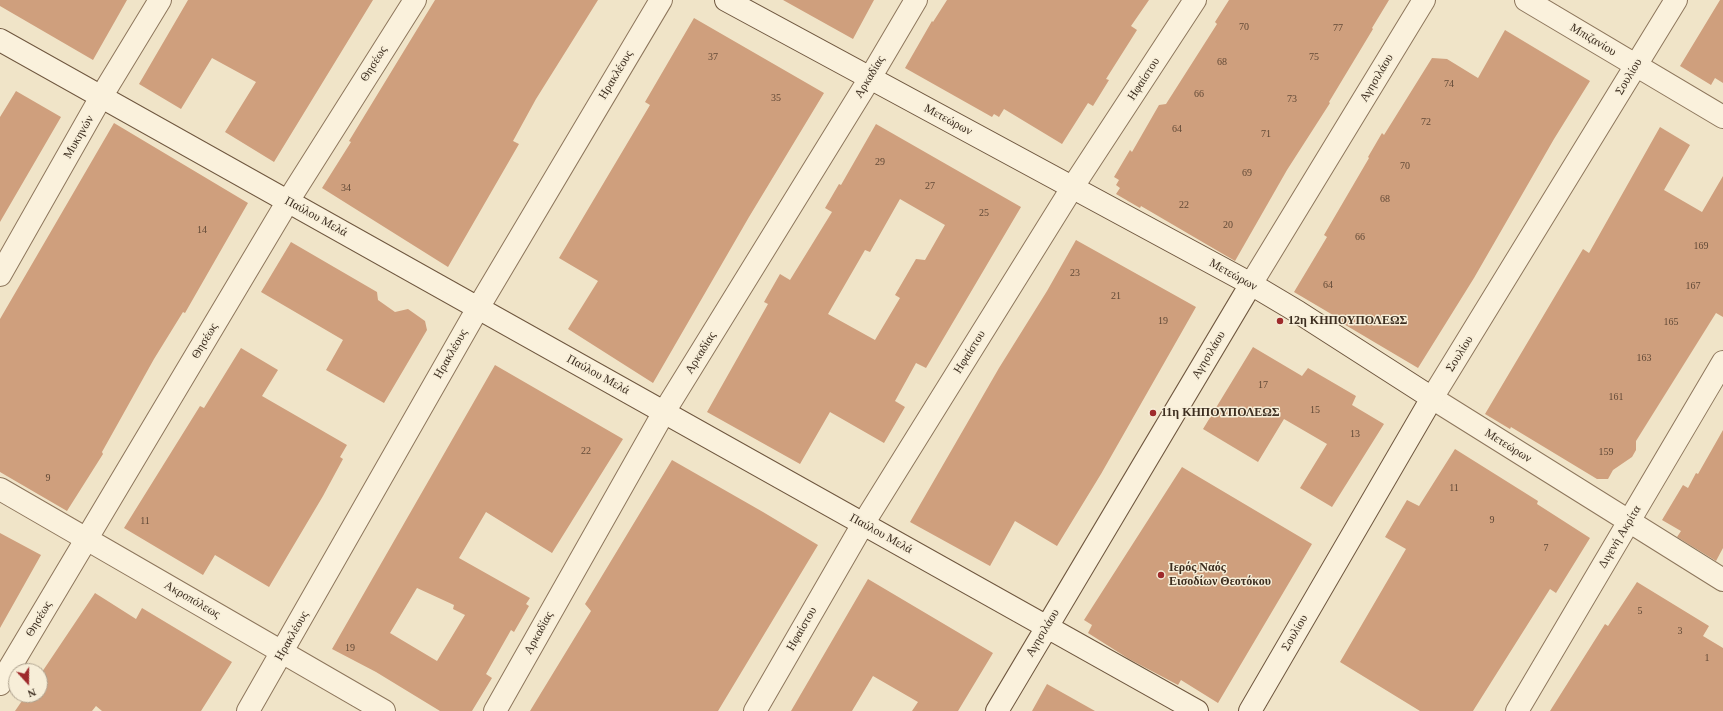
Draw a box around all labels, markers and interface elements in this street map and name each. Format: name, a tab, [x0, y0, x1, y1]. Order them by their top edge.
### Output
house number: 70	[1239, 21, 1249, 33]
street label: Μπιζανίου	[1567, 21, 1619, 59]
house number: 77	[1333, 22, 1343, 34]
street label: Θησέως	[358, 44, 390, 84]
street label: Ηρακλέους	[596, 48, 636, 102]
house number: 37	[708, 51, 718, 63]
house number: 75	[1309, 51, 1319, 63]
street label: Αγησιλάου	[1357, 52, 1397, 104]
street label: Αρκαδίας	[852, 53, 888, 101]
street label: Ηφαίστου	[1125, 55, 1163, 103]
house number: 68	[1217, 56, 1227, 68]
street label: Σουλίου	[1613, 56, 1645, 98]
house number: 74	[1444, 78, 1454, 90]
house number: 66	[1194, 88, 1204, 100]
house number: 35	[771, 92, 781, 104]
house number: 73	[1287, 93, 1297, 105]
street label: Μετεώρων	[921, 101, 975, 139]
street label: Μυκηνών	[61, 113, 97, 161]
house number: 72	[1421, 116, 1431, 128]
house number: 64	[1172, 123, 1182, 135]
house number: 71	[1261, 128, 1271, 140]
house number: 29	[875, 156, 885, 168]
house number: 70	[1400, 160, 1410, 172]
house number: 69	[1242, 167, 1252, 179]
house number: 27	[925, 180, 935, 192]
house number: 34	[341, 182, 351, 194]
house number: 68	[1380, 193, 1390, 205]
street label: Παύλου Μελά	[282, 194, 350, 240]
house number: 22	[1179, 199, 1189, 211]
house number: 25	[979, 207, 989, 219]
house number: 20	[1223, 219, 1233, 231]
house number: 14	[197, 224, 207, 236]
house number: 66	[1355, 231, 1365, 243]
house number: 169	[1694, 240, 1708, 252]
street label: Μετεώρων	[1206, 256, 1260, 294]
house number: 23	[1070, 267, 1080, 279]
house number: 64	[1323, 279, 1333, 291]
house number: 167	[1686, 280, 1700, 292]
house number: 21	[1111, 290, 1121, 302]
place label: 12η ΚΗΠΟΥΠΟΛΕΩΣ	[1288, 314, 1407, 328]
house number: 19	[1158, 315, 1168, 327]
marker: 12η ΚΗΠΟΥΠΟΛΕΩΣ	[1275, 316, 1285, 326]
house number: 165	[1664, 316, 1678, 328]
street label: Θησέως	[189, 321, 221, 361]
street label: Ηρακλέους	[431, 327, 471, 381]
street label: Ηφαίστου	[951, 328, 989, 376]
street label: Αρκαδίας	[682, 329, 720, 377]
street label: Αγησιλάου	[1189, 329, 1229, 381]
street label: Σουλίου	[1443, 333, 1477, 375]
street label: Παύλου Μελά	[564, 352, 632, 398]
house number: 163	[1636, 352, 1652, 364]
house number: 17	[1258, 379, 1268, 391]
house number: 161	[1608, 391, 1624, 403]
house number: 15	[1310, 404, 1320, 416]
place label: 11η ΚΗΠΟΥΠΟΛΕΩΣ	[1161, 406, 1280, 420]
marker: 11η ΚΗΠΟΥΠΟΛΕΩΣ	[1148, 408, 1158, 418]
street label: Μετεώρων	[1482, 426, 1534, 466]
house number: 13	[1350, 428, 1360, 440]
house number: 22	[581, 445, 591, 457]
house number: 159	[1598, 446, 1614, 458]
house number: 9	[46, 472, 50, 484]
house number: 11	[1449, 482, 1459, 494]
street label: Διγενή Ακρίτα	[1596, 503, 1644, 571]
street label: Παύλου Μελά	[847, 511, 915, 557]
house number: 9	[1490, 514, 1494, 526]
house number: 11	[140, 515, 150, 527]
house number: 7	[1544, 542, 1548, 554]
place label: Ιερός Ναός Εισοδίων Θεοτόκου	[1169, 561, 1271, 589]
marker: Ιερός Ναός Εισοδίων Θεοτόκου	[1156, 570, 1166, 580]
street label: Ακροπόλεως	[161, 578, 223, 622]
street label: Θησέως	[23, 599, 55, 639]
street label: Ηφαίστου	[784, 604, 820, 654]
house number: 5	[1638, 605, 1642, 617]
street label: Αγησιλάου	[1023, 607, 1063, 659]
street label: Ηρακλέους	[272, 609, 312, 663]
street label: Αρκαδίας	[521, 609, 557, 657]
street label: Σουλίου	[1279, 612, 1311, 654]
house number: 3	[1678, 625, 1682, 637]
house number: 19	[345, 642, 355, 654]
house number: 1	[1704, 652, 1710, 664]
north arrow	[8, 663, 48, 703]
text: N	[26, 686, 38, 700]

